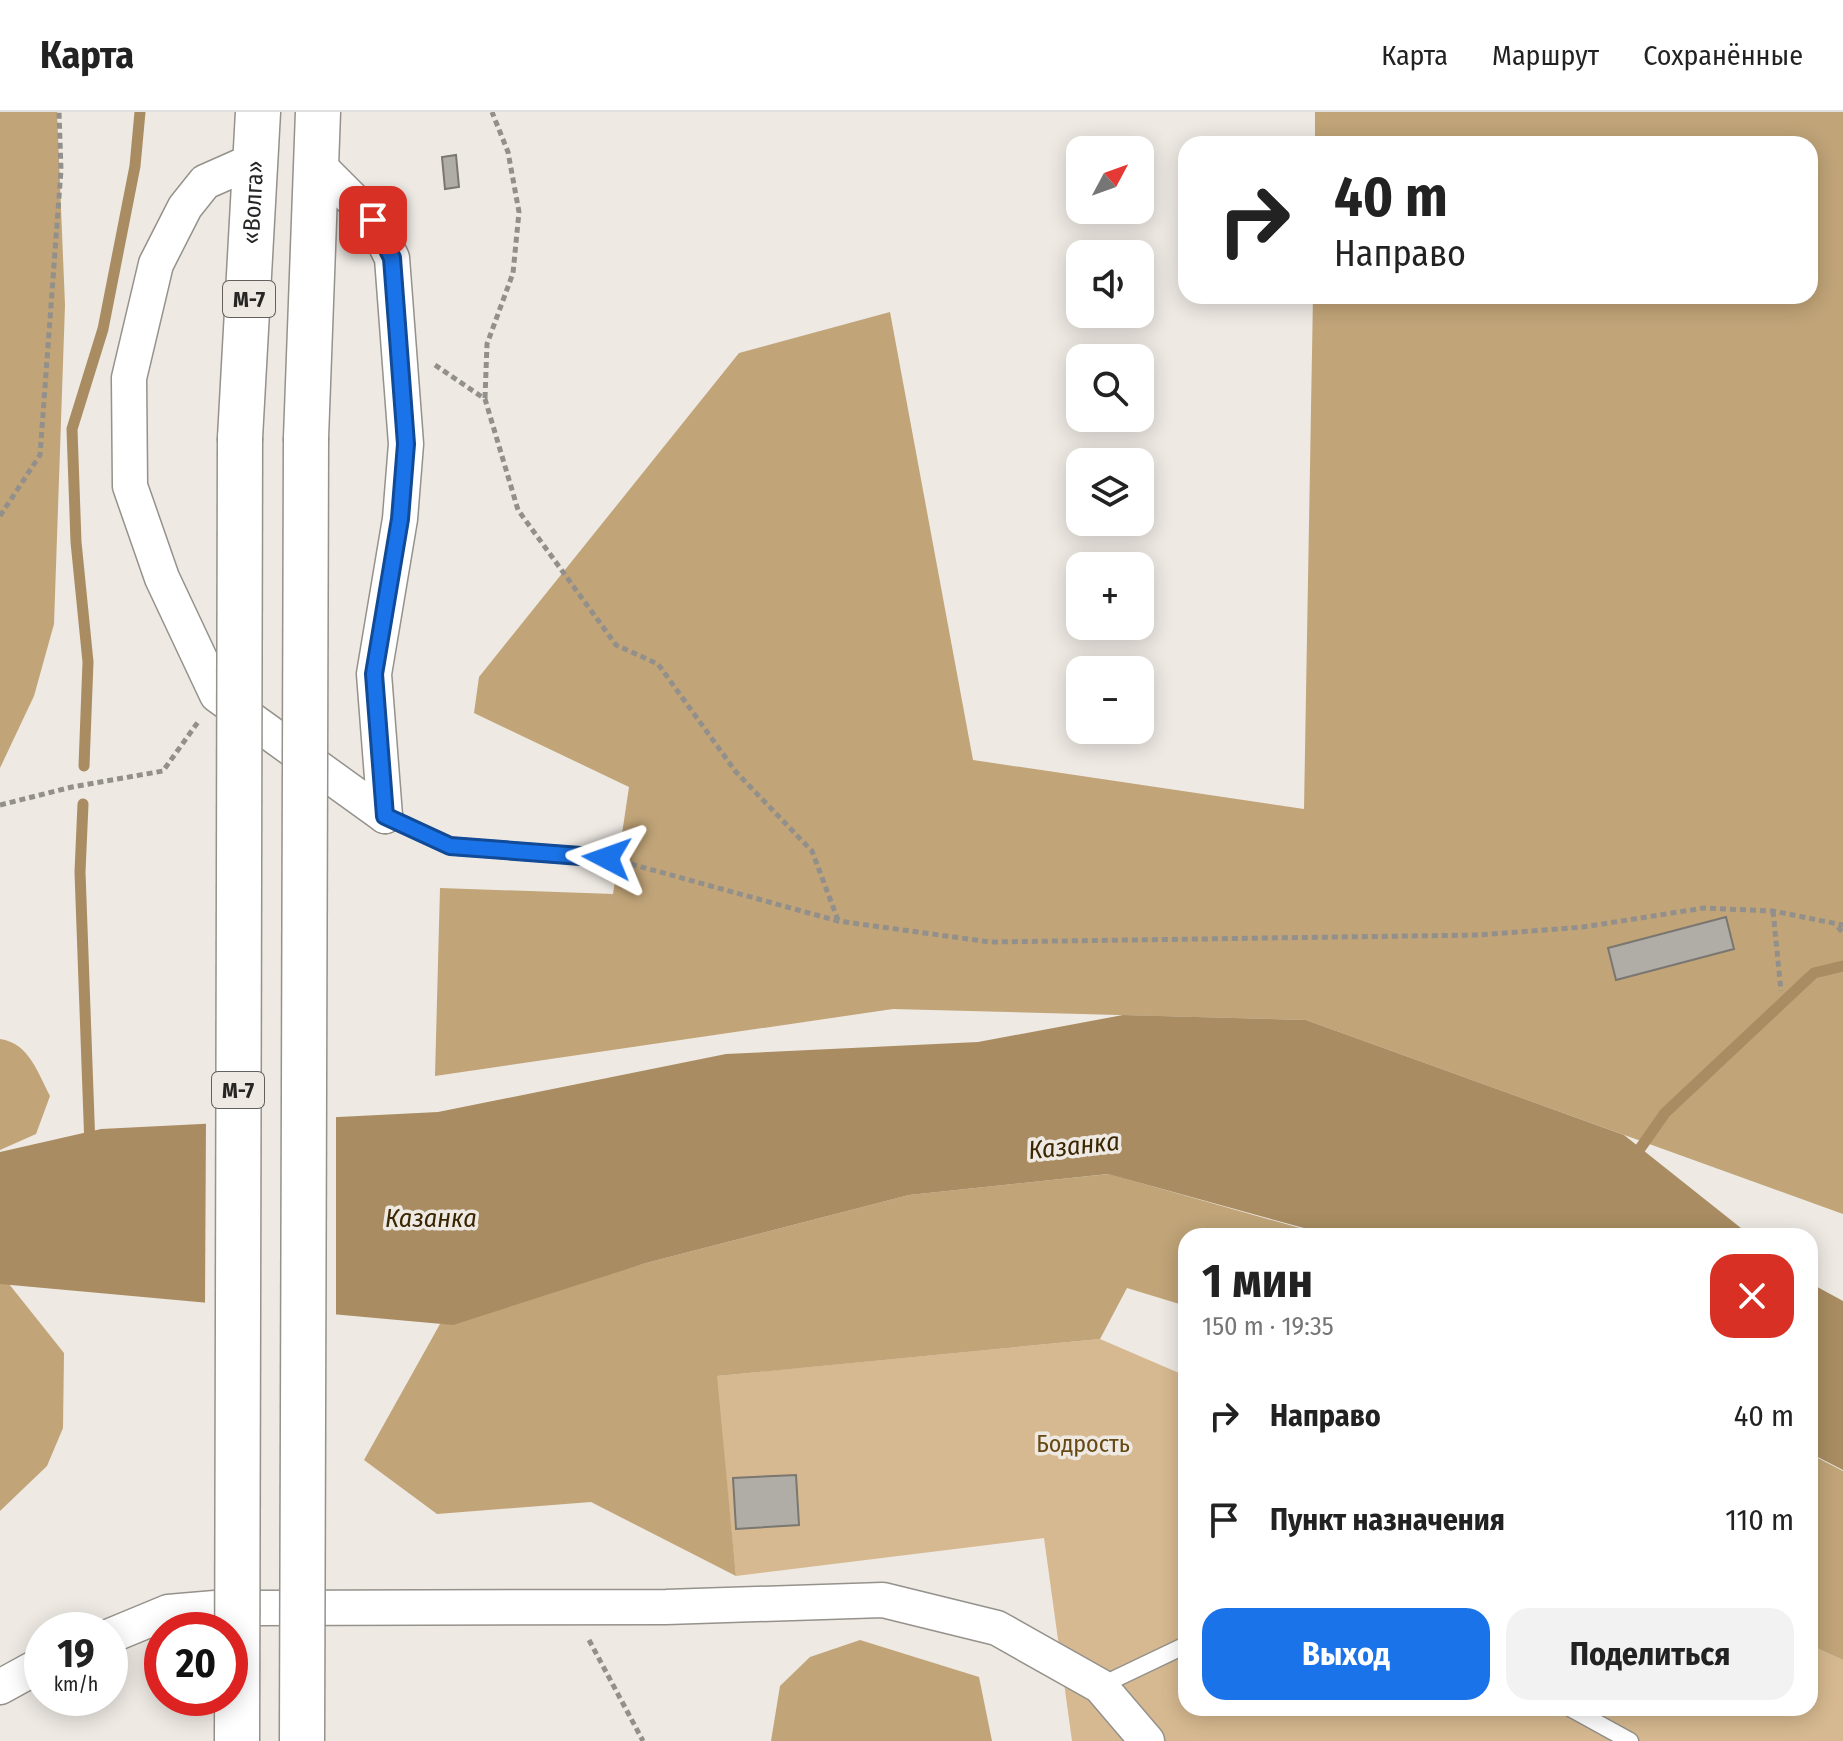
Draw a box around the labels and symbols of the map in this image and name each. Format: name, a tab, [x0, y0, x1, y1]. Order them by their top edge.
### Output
north arrow	[1066, 136, 1154, 224]
street label: «Волга»	[237, 160, 269, 245]
pin	[339, 186, 407, 254]
road number: М-7	[223, 281, 275, 317]
position arrow	[565, 816, 649, 900]
road number: М-7	[212, 1072, 264, 1108]
water label: Казанка	[1027, 1126, 1121, 1166]
water label: Казанка	[385, 1203, 477, 1234]
park label: Бодрость	[1036, 1430, 1130, 1458]
speed limit sign: 20	[144, 1612, 248, 1716]

